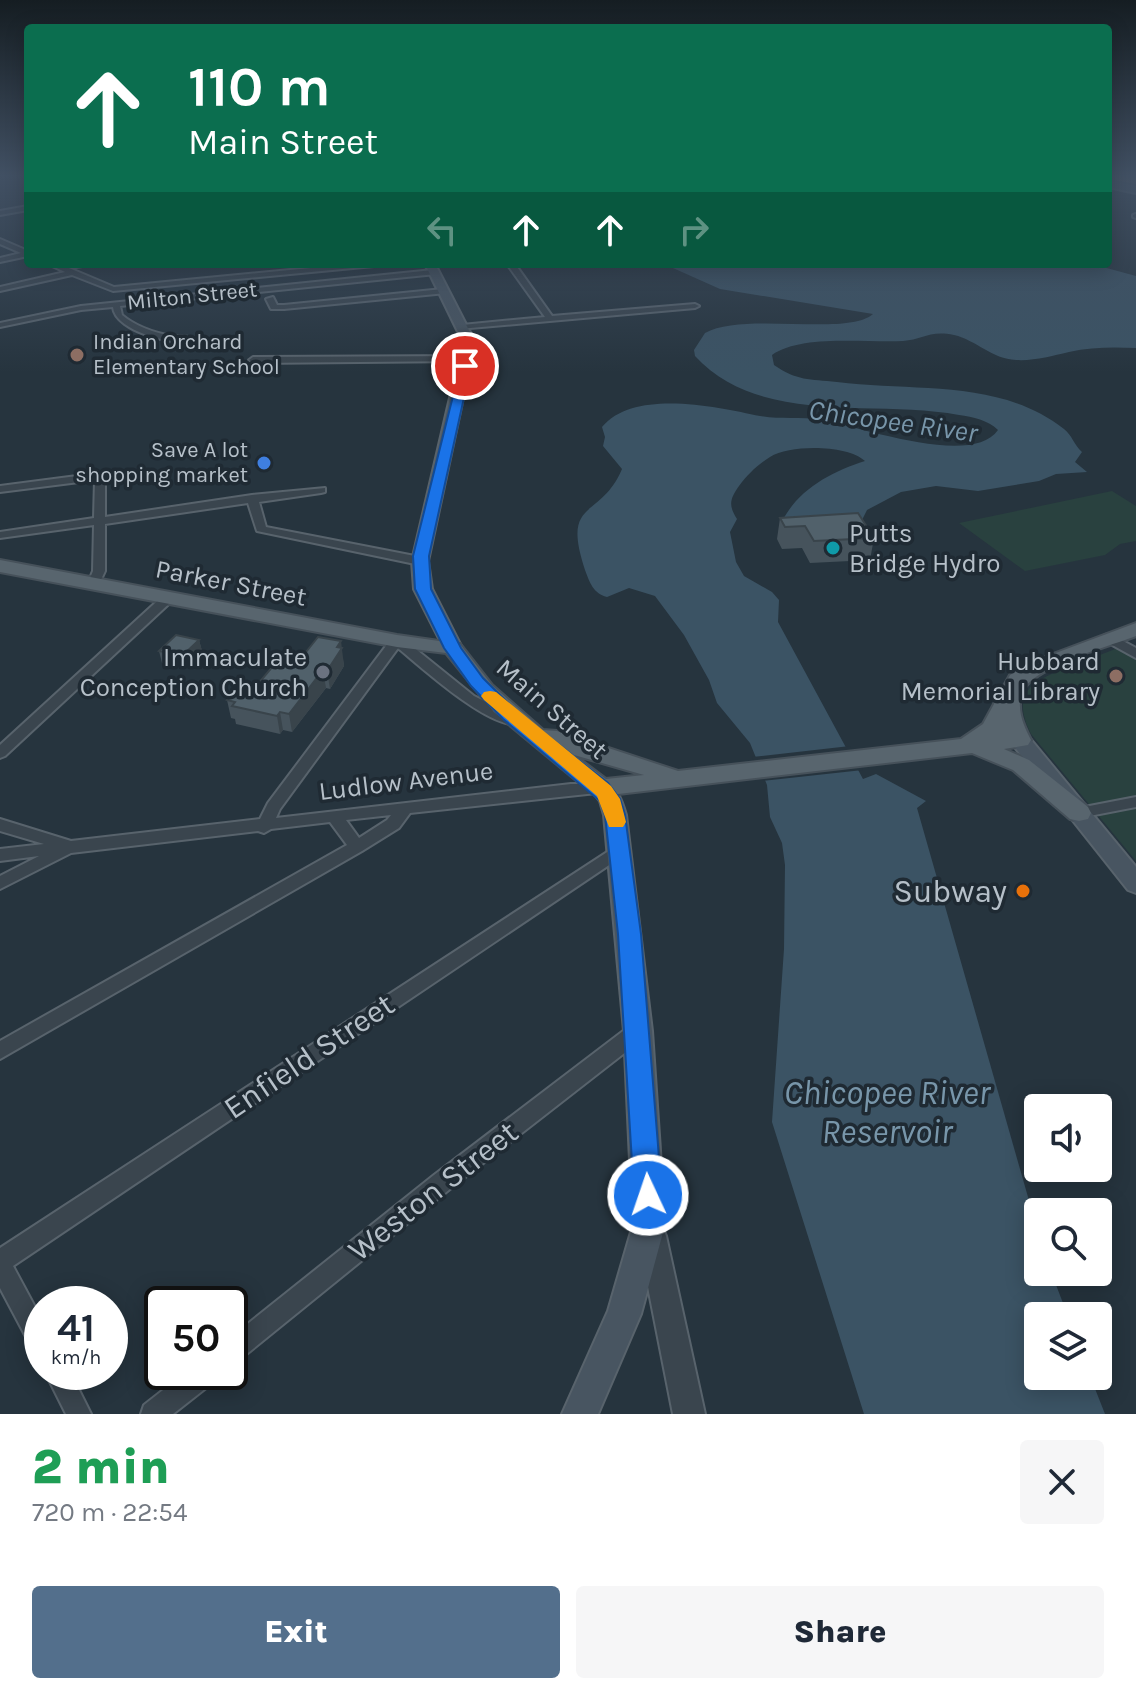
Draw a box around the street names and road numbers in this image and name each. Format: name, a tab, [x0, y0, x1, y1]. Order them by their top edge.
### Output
street label: Milton Street	[126, 276, 258, 316]
street label: Parker Street	[153, 553, 309, 613]
street label: Main Street	[490, 652, 614, 766]
street label: Ludlow Avenue	[317, 755, 495, 807]
street label: Enfield Street	[217, 985, 401, 1127]
street label: Weston Street	[341, 1113, 525, 1269]

